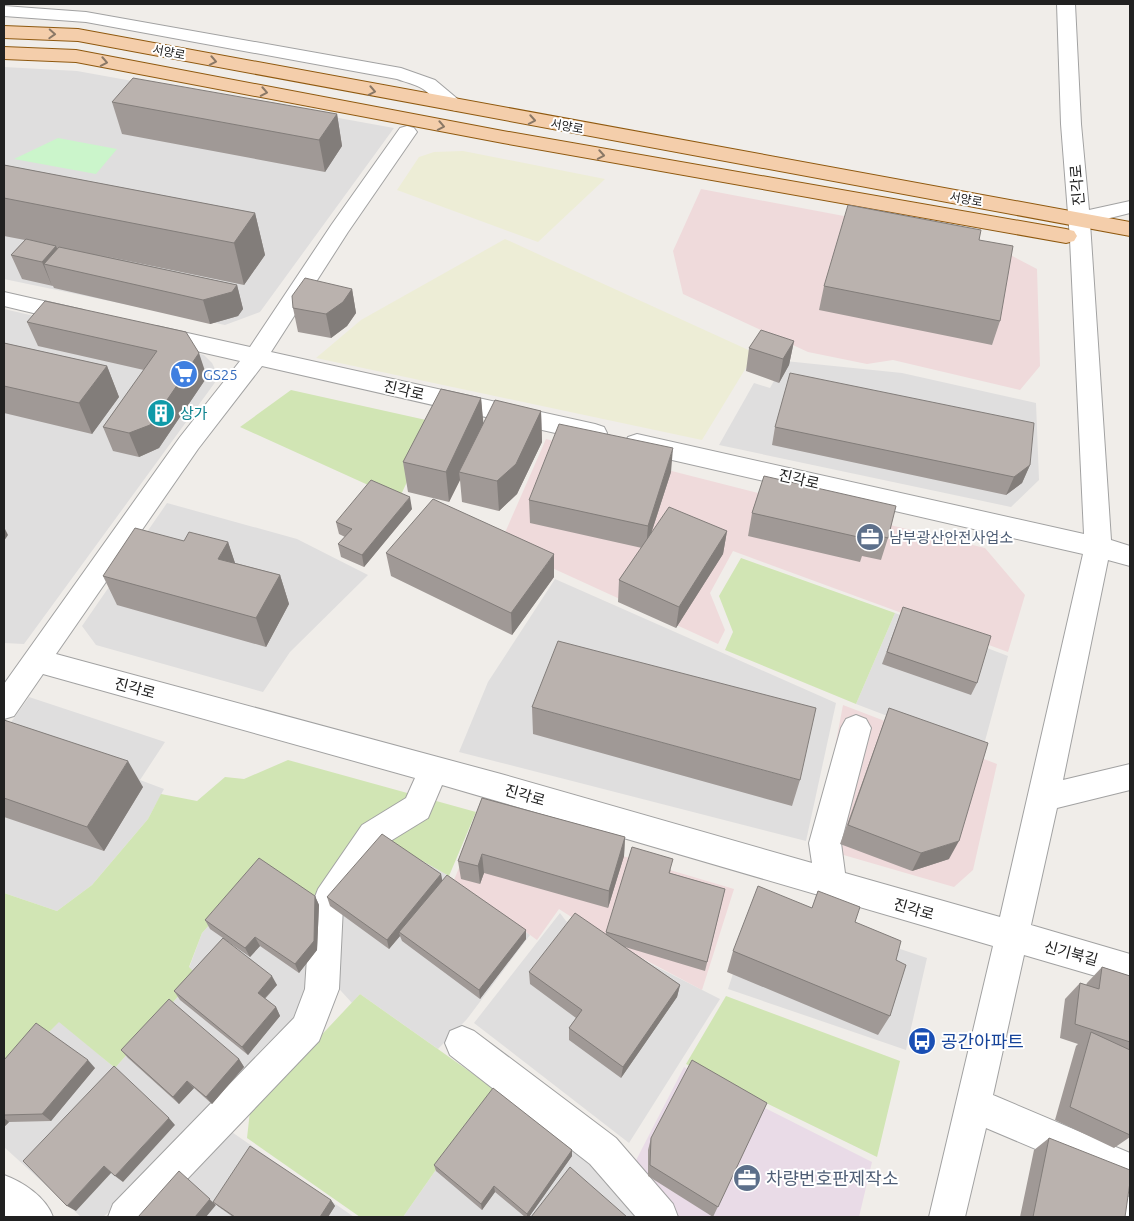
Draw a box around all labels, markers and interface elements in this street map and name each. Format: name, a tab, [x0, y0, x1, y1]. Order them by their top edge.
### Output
one-way arrow	[49, 29, 57, 40]
street label: 서양로	[152, 42, 186, 62]
one-way arrow	[208, 55, 217, 65]
one-way arrow	[100, 56, 109, 66]
one-way arrow	[368, 85, 377, 95]
one-way arrow	[260, 87, 268, 97]
one-way arrow	[528, 114, 536, 125]
street label: 서양로	[550, 117, 584, 135]
one-way arrow	[436, 120, 445, 131]
one-way arrow	[596, 149, 605, 159]
street label: 진각로	[1067, 164, 1087, 206]
street label: 서양로	[949, 190, 983, 208]
supermarket icon: GS25	[169, 359, 199, 389]
place label: GS25	[203, 366, 238, 383]
street label: 진각로	[382, 377, 426, 403]
building icon: 상가	[146, 398, 176, 428]
place label: 상가	[180, 405, 208, 422]
street label: 진각로	[777, 466, 821, 492]
office icon: 남부광산안전사업소	[855, 522, 885, 552]
place label: 남부광산안전사업소	[889, 529, 1013, 546]
street label: 진각로	[113, 674, 157, 702]
street label: 진각로	[503, 781, 547, 809]
street label: 진각로	[892, 895, 936, 923]
street label: 신기북길	[1042, 938, 1100, 968]
bus stop icon: 공간아파트	[907, 1026, 937, 1056]
place label: 공간아파트	[941, 1031, 1024, 1051]
office icon: 차량번호판제작소	[732, 1163, 762, 1193]
place label: 차량번호판제작소	[766, 1168, 898, 1188]

